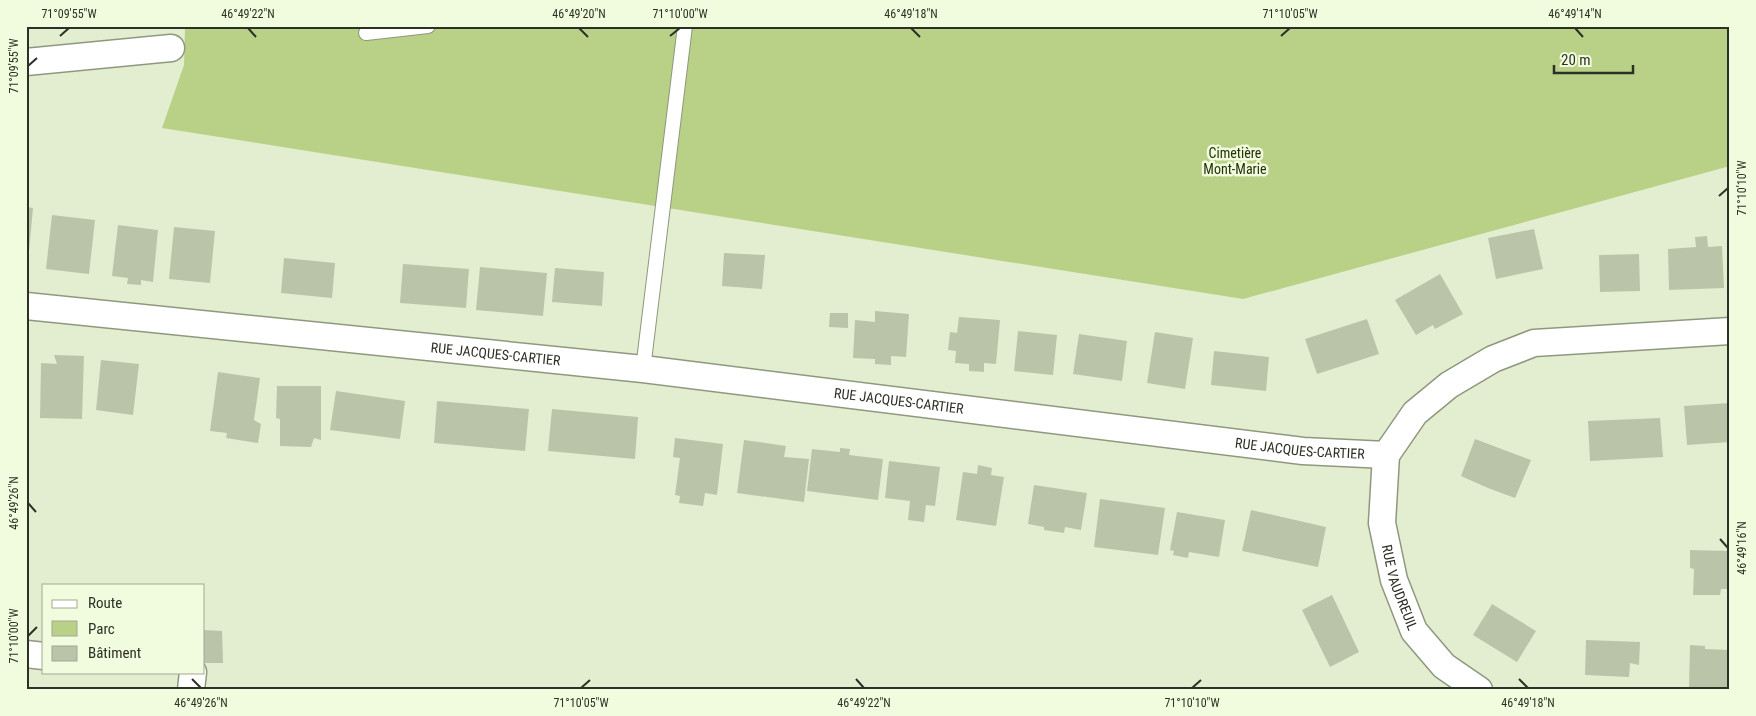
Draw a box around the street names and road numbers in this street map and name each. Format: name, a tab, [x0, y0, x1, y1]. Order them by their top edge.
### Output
street label: RUE JACQUES-CARTIER	[430, 339, 562, 369]
street label: RUE JACQUES-CARTIER	[833, 385, 965, 417]
street label: RUE JACQUES-CARTIER	[1234, 435, 1366, 462]
street label: RUE VAUDREUIL	[1379, 543, 1421, 633]

